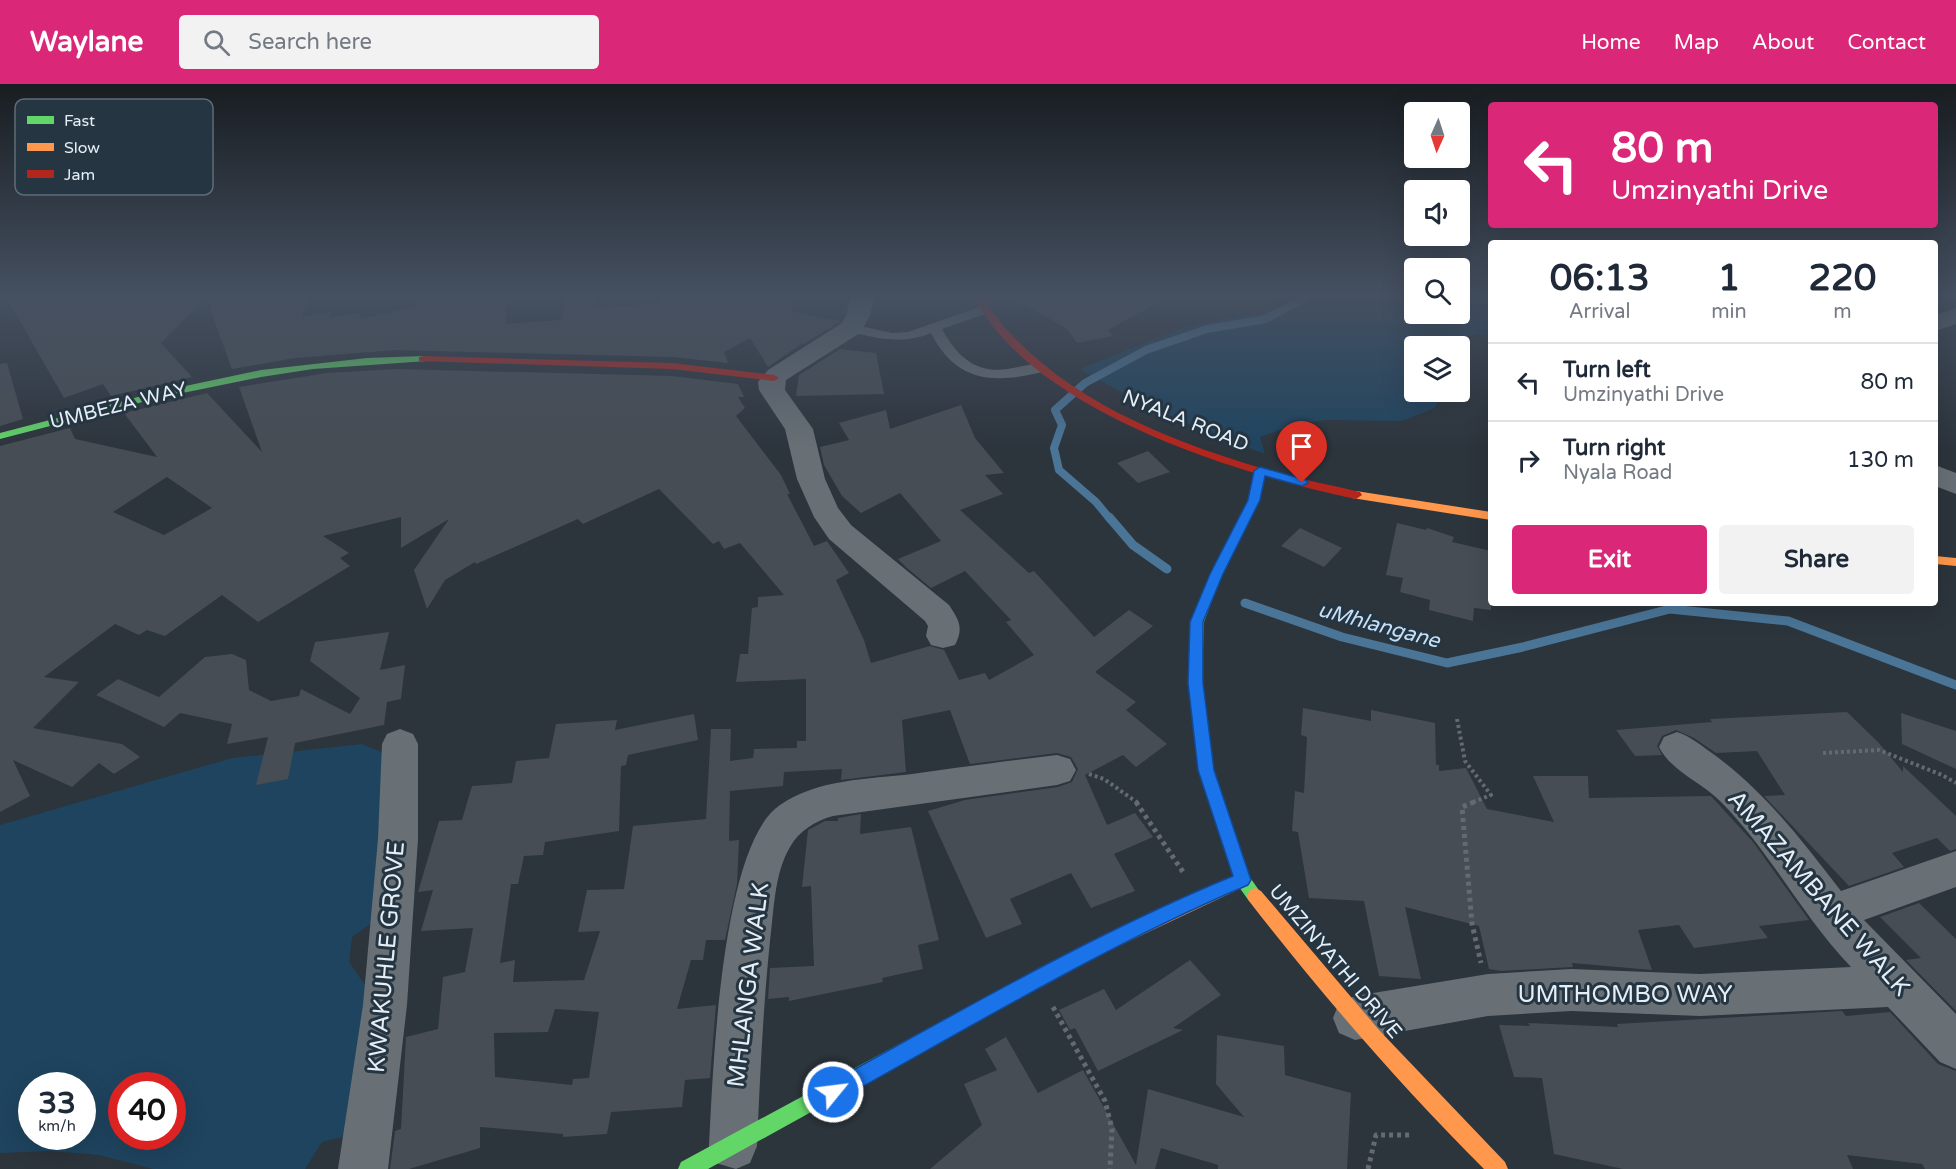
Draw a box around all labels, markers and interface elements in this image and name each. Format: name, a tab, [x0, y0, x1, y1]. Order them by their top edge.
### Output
search box	[179, 15, 599, 69]
text: Waylane	[30, 25, 143, 59]
icon: search	[200, 26, 233, 59]
text: Search here	[248, 29, 372, 55]
text: Home	[1581, 30, 1641, 55]
text: Map	[1674, 30, 1719, 55]
text: About	[1752, 30, 1814, 55]
text: Contact	[1847, 30, 1926, 55]
legend	[15, 99, 213, 195]
north arrow	[1404, 102, 1470, 168]
map controls	[1404, 102, 1470, 402]
text: Fast	[64, 111, 95, 131]
text: 80 m	[1611, 123, 1713, 174]
icon: left	[1512, 126, 1590, 204]
text: Slow	[64, 138, 100, 158]
text: Jam	[64, 165, 95, 185]
text: Umzinyathi Drive	[1611, 174, 1828, 207]
button: sound	[1404, 180, 1470, 246]
text: 06:13	[1550, 257, 1650, 300]
text: 1	[1718, 257, 1740, 300]
text: 220	[1808, 257, 1876, 300]
button: search	[1404, 258, 1470, 324]
text: Arrival	[1569, 300, 1631, 324]
text: min	[1711, 300, 1747, 324]
text: m	[1833, 300, 1852, 324]
button: layers	[1404, 336, 1470, 402]
text: Turn left	[1563, 357, 1651, 383]
icon: left	[1512, 366, 1545, 399]
text: 80 m	[1860, 369, 1914, 395]
street label: UMBEZA WAY	[47, 377, 190, 435]
text: Umzinyathi Drive	[1563, 383, 1724, 407]
street label: NYALA ROAD	[1119, 385, 1252, 457]
pin	[1276, 421, 1327, 483]
icon: arrive	[1285, 430, 1318, 463]
text: Turn right	[1563, 435, 1665, 461]
icon: right	[1512, 444, 1545, 477]
text: 130 m	[1847, 447, 1914, 473]
text: Nyala Road	[1563, 461, 1672, 485]
button: Exit	[1512, 525, 1707, 594]
button: Share	[1719, 525, 1914, 594]
water label: uMhlangane	[1315, 597, 1444, 654]
street label: AMAZAMBANE WALK	[1721, 785, 1916, 1002]
street label: KWAKUHLE GROVE	[362, 840, 411, 1074]
street label: UMZINYATHI DRIVE	[1264, 880, 1407, 1044]
street label: MHLANGA WALK	[722, 881, 775, 1089]
street label: UMTHOMBO WAY	[1517, 980, 1733, 1009]
position arrow	[801, 1060, 865, 1124]
speed limit sign: 40	[108, 1072, 186, 1150]
text: 33	[38, 1085, 76, 1122]
text: km/h	[38, 1117, 76, 1135]

